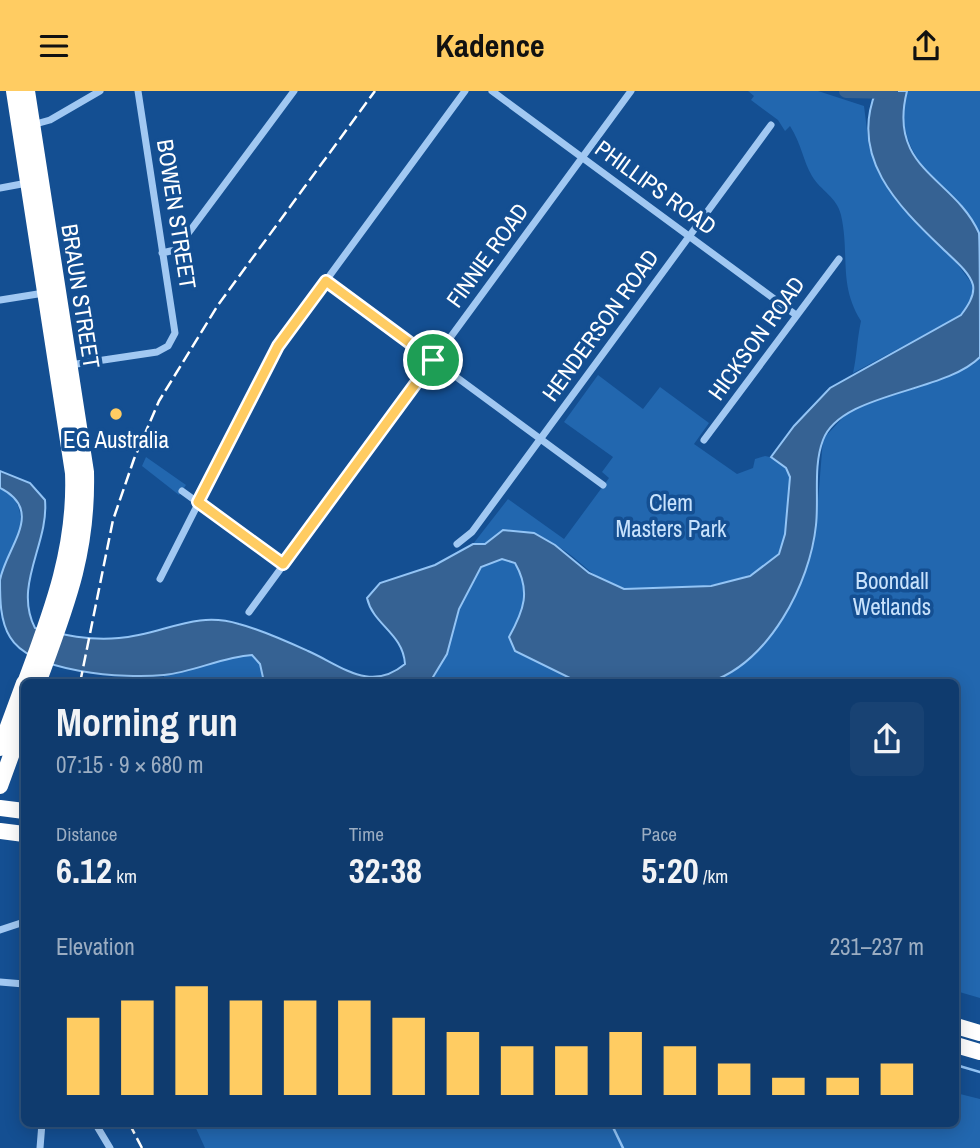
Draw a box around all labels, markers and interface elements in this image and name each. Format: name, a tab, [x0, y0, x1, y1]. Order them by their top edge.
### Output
text: Kadence	[435, 24, 545, 67]
icon: menu	[35, 27, 73, 65]
icon: share	[907, 27, 945, 65]
street label: PHILLIPS ROAD	[589, 133, 723, 241]
street label: BOWEN STREET	[150, 137, 204, 291]
street label: FINNIE ROAD	[439, 197, 535, 313]
street label: BRAUN STREET	[54, 222, 108, 371]
street label: HENDERSON ROAD	[534, 243, 666, 407]
street label: HICKSON ROAD	[701, 270, 811, 406]
pin	[403, 330, 463, 390]
icon: arrive	[414, 341, 452, 379]
marker: EG Australia	[108, 406, 124, 422]
place label: EG Australia	[63, 424, 169, 455]
park label: Clem Masters Park	[615, 487, 727, 544]
park label: Boondall Wetlands	[853, 565, 931, 622]
text: Morning run	[56, 697, 238, 748]
button: share	[850, 702, 924, 776]
text: 07:15 · 9 × 680 m	[56, 749, 203, 780]
text: Distance	[56, 821, 117, 847]
text: Time	[349, 821, 384, 847]
text: Pace	[641, 821, 677, 847]
text: 6.12	[56, 847, 112, 894]
text: 32:38	[349, 847, 422, 894]
text: 5:20	[641, 847, 699, 894]
text: km	[112, 863, 137, 889]
text: /km	[699, 863, 728, 889]
text: Elevation	[56, 931, 135, 962]
text: 231–237 m	[830, 931, 924, 962]

